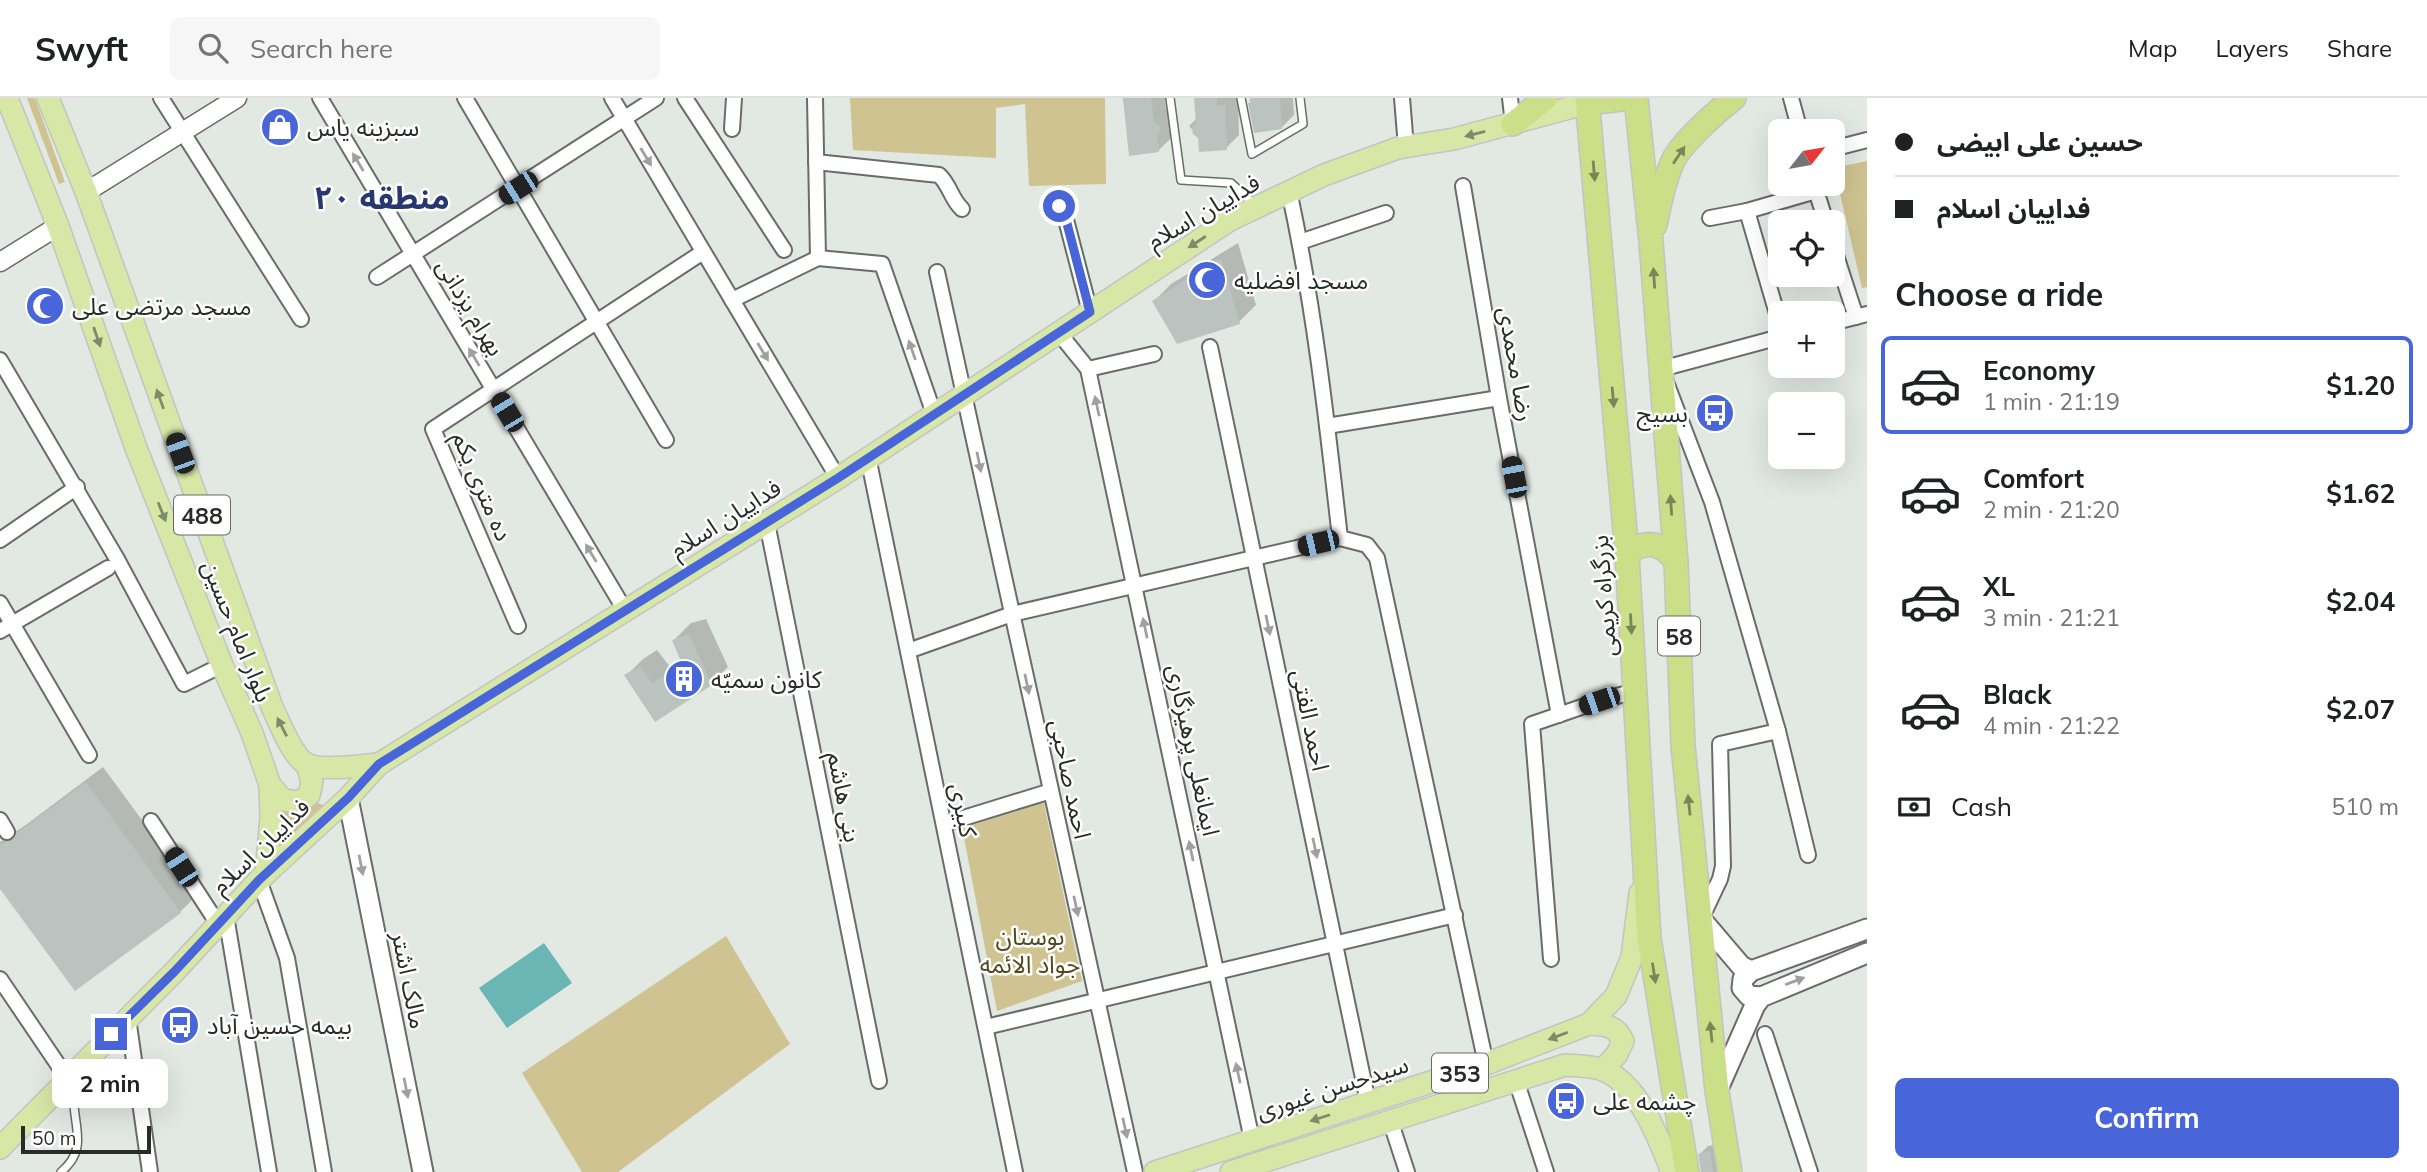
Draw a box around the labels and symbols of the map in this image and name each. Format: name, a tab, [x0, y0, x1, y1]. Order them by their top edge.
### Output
shop icon: سبزینه یاس	[259, 106, 301, 148]
place label: سبزینه یاس	[307, 112, 419, 142]
north arrow	[1768, 119, 1844, 196]
one-way arrow	[1464, 129, 1486, 140]
one-way arrow	[1673, 145, 1686, 165]
one-way arrow	[640, 147, 653, 166]
one-way arrow	[352, 152, 364, 171]
one-way arrow	[1589, 160, 1600, 182]
street label: فداییان اسلام	[1141, 167, 1267, 259]
car	[495, 168, 542, 208]
district label: منطقه ۲۰	[314, 177, 450, 217]
route start	[1043, 190, 1075, 222]
one-way arrow	[1187, 235, 1206, 248]
street label: بهرام یزدانی	[427, 253, 512, 363]
mosque icon: مسجد افضلیه	[1186, 259, 1228, 301]
place label: مسجد افضلیه	[1234, 265, 1368, 295]
one-way arrow	[1648, 267, 1659, 289]
mosque icon: مسجد مرتضی علی	[24, 285, 66, 327]
place label: مسجد مرتضی علی	[72, 291, 252, 321]
street label: رضا محمدی	[1492, 304, 1542, 424]
one-way arrow	[92, 326, 103, 347]
one-way arrow	[906, 339, 917, 360]
one-way arrow	[757, 342, 769, 361]
one-way arrow	[468, 348, 481, 367]
one-way arrow	[1608, 387, 1619, 409]
one-way arrow	[154, 389, 165, 410]
car	[488, 389, 527, 435]
bus stop icon: بسیج	[1694, 392, 1736, 434]
one-way arrow	[1091, 395, 1102, 417]
place label: بسیج	[1637, 398, 1688, 431]
street label: ده متری یکم	[444, 427, 519, 546]
car	[163, 430, 198, 476]
one-way arrow	[973, 451, 984, 473]
car	[1500, 454, 1529, 500]
street label: فداییان اسلام	[664, 472, 788, 567]
one-way arrow	[1665, 494, 1676, 516]
road number: 488	[174, 496, 230, 534]
one-way arrow	[156, 501, 167, 522]
car	[1296, 528, 1341, 558]
street label: بزرگراه کریمی	[1584, 534, 1622, 658]
one-way arrow	[585, 543, 597, 562]
street label: بلوار امام حسین	[192, 556, 280, 708]
one-way arrow	[1626, 613, 1637, 635]
one-way arrow	[1263, 614, 1274, 636]
road number: 58	[1658, 616, 1700, 656]
one-way arrow	[1139, 617, 1150, 639]
building icon: کانون سمیّه	[663, 658, 705, 700]
street label: ایمانعلی پرهیزگاری	[1160, 661, 1227, 839]
place label: کانون سمیّه	[711, 664, 823, 694]
street label: احمد الفتی	[1286, 666, 1336, 774]
one-way arrow	[1022, 673, 1033, 695]
car	[1576, 684, 1623, 718]
street label: احمد صاحبی	[1044, 716, 1098, 842]
one-way arrow	[277, 717, 288, 737]
street label: بنی هاشم	[819, 749, 868, 845]
street label: کبیری	[944, 780, 985, 841]
street label: فداییان اسلام	[204, 792, 318, 903]
one-way arrow	[1683, 794, 1694, 816]
one-way arrow	[1309, 837, 1320, 859]
one-way arrow	[1186, 840, 1197, 862]
car	[161, 844, 202, 890]
one-way arrow	[356, 854, 367, 876]
one-way arrow	[1071, 895, 1082, 917]
park label: بوستان جواد الائمه	[980, 921, 1080, 979]
street label: مالک اشتر	[386, 928, 434, 1031]
one-way arrow	[1649, 962, 1660, 984]
one-way arrow	[1785, 976, 1806, 987]
bus stop icon: بیمه حسین آباد	[159, 1004, 201, 1046]
place label: بیمه حسین آباد	[207, 1010, 352, 1040]
route end	[95, 1018, 127, 1050]
one-way arrow	[1705, 1020, 1716, 1042]
one-way arrow	[1548, 1030, 1569, 1041]
street label: سیدحسن غیوری	[1252, 1048, 1412, 1126]
road number: 353	[1432, 1054, 1488, 1092]
callout: 2 min	[53, 1058, 169, 1108]
one-way arrow	[1232, 1062, 1243, 1084]
one-way arrow	[401, 1077, 412, 1099]
bus stop icon: چشمه علی	[1545, 1080, 1587, 1122]
place label: چشمه علی	[1593, 1086, 1696, 1117]
one-way arrow	[1309, 1113, 1330, 1124]
one-way arrow	[1120, 1117, 1131, 1139]
scale bar	[21, 1123, 150, 1155]

